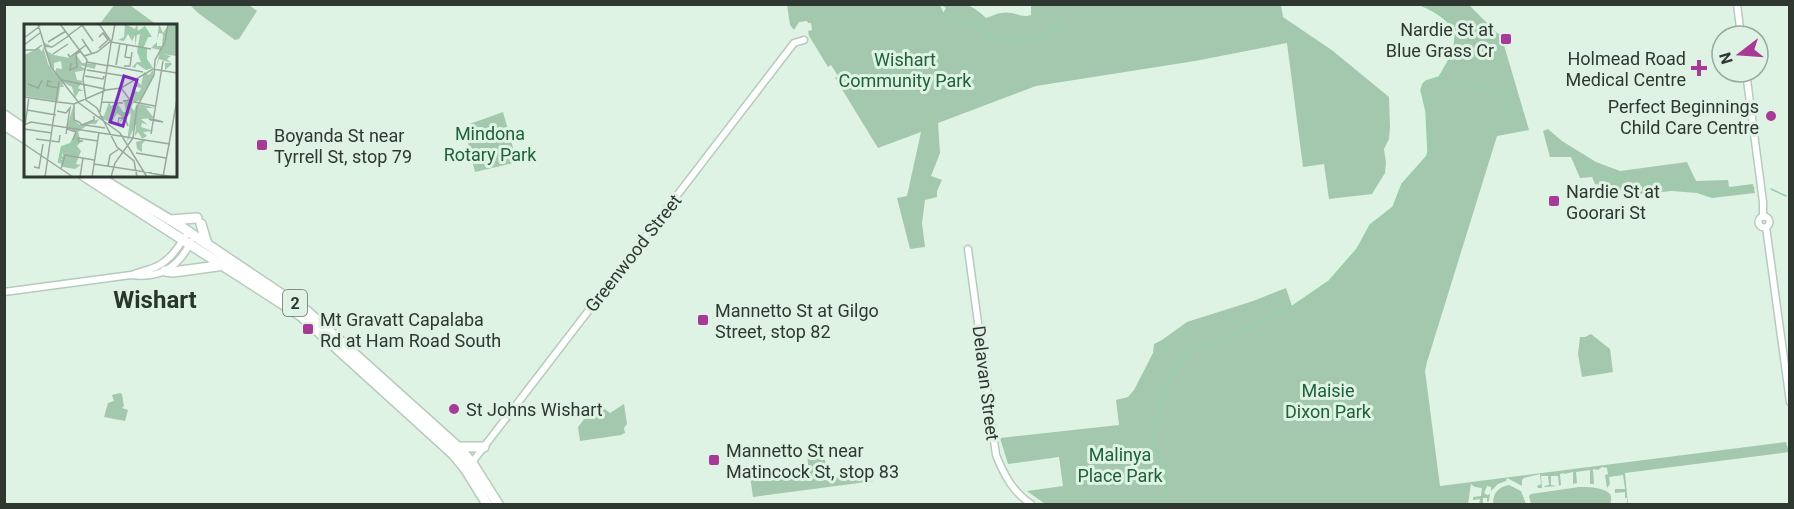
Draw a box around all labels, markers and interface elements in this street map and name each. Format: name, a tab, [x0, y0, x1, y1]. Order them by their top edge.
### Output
place label: Nardie St at Blue Grass Cr	[1386, 19, 1494, 61]
inset map	[24, 24, 177, 177]
north arrow	[1710, 24, 1770, 84]
marker: Nardie St at Blue Grass Cr	[1499, 32, 1513, 46]
place label: Holmead Road Medical Centre	[1566, 48, 1686, 90]
park label: Wishart Community Park	[839, 49, 972, 91]
text: N	[1715, 50, 1737, 66]
marker: Holmead Road Medical Centre	[1690, 59, 1708, 77]
place label: Perfect Beginnings Child Care Centre	[1608, 96, 1759, 138]
marker: Perfect Beginnings Child Care Centre	[1764, 109, 1778, 123]
park label: Mindona Rotary Park	[444, 123, 537, 165]
place label: Boyanda St near Tyrrell St, stop 79	[274, 125, 412, 167]
marker: Boyanda St near Tyrrell St, stop 79	[255, 138, 269, 152]
place label: Nardie St at Goorari St	[1566, 181, 1660, 223]
street label: Greenwood Street	[581, 190, 685, 316]
marker: Nardie St at Goorari St	[1547, 194, 1561, 208]
district label: Wishart	[113, 286, 197, 314]
road number: 2	[283, 290, 307, 316]
place label: Mannetto St at Gilgo Street, stop 82	[715, 300, 879, 342]
place label: Mt Gravatt Capalaba Rd at Ham Road South	[320, 309, 501, 351]
marker: Mannetto St at Gilgo Street, stop 82	[696, 313, 710, 327]
marker: Mt Gravatt Capalaba Rd at Ham Road South	[301, 322, 315, 336]
street label: Delavan Street	[969, 324, 1003, 442]
park label: Maisie Dixon Park	[1285, 380, 1372, 422]
place label: St Johns Wishart	[466, 399, 603, 420]
marker: St Johns Wishart	[447, 402, 461, 416]
place label: Mannetto St near Matincock St, stop 83	[726, 440, 899, 482]
park label: Malinya Place Park	[1077, 444, 1163, 486]
marker: Mannetto St near Matincock St, stop 83	[707, 453, 721, 467]

